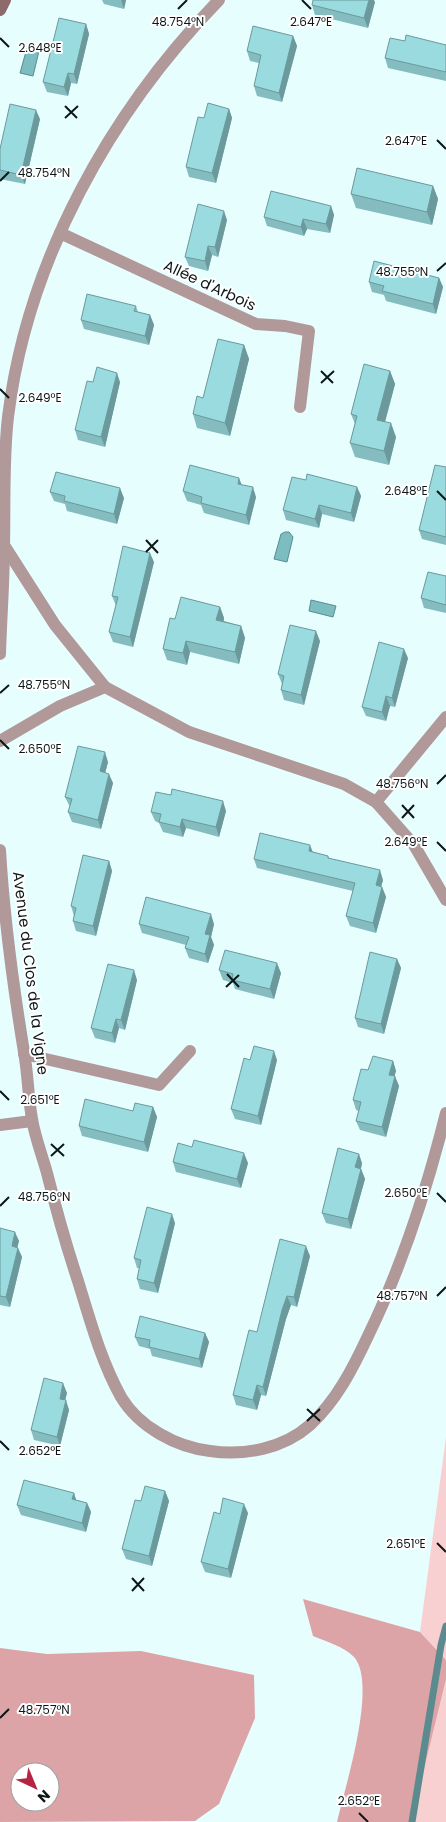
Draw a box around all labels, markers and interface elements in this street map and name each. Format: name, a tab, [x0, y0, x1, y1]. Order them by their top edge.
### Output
text: 48.754°N	[152, 13, 204, 30]
text: 2.647°E	[290, 13, 332, 30]
text: 2.648°E	[18, 39, 62, 56]
text: 2.647°E	[385, 132, 427, 149]
text: 48.754°N	[18, 164, 70, 181]
street label: Allée d'Arbois	[160, 254, 260, 316]
text: 48.755°N	[376, 263, 428, 280]
text: 2.649°E	[18, 389, 62, 406]
text: 2.648°E	[384, 482, 428, 499]
text: 48.755°N	[18, 676, 70, 693]
text: 2.650°E	[18, 740, 62, 757]
text: 48.756°N	[376, 775, 428, 792]
text: 2.649°E	[384, 833, 428, 850]
street label: Avenue du Clos de la Vigne	[8, 870, 54, 1076]
text: 2.651°E	[20, 1091, 60, 1108]
text: 2.650°E	[384, 1184, 428, 1201]
text: 48.756°N	[18, 1188, 70, 1205]
text: 48.757°N	[376, 1287, 428, 1304]
text: 2.652°E	[19, 1442, 61, 1459]
text: 2.651°E	[386, 1535, 426, 1552]
text: 48.757°N	[18, 1701, 70, 1718]
north arrow	[10, 1762, 60, 1812]
text: N	[33, 1786, 55, 1807]
text: 2.652°E	[338, 1792, 380, 1809]

